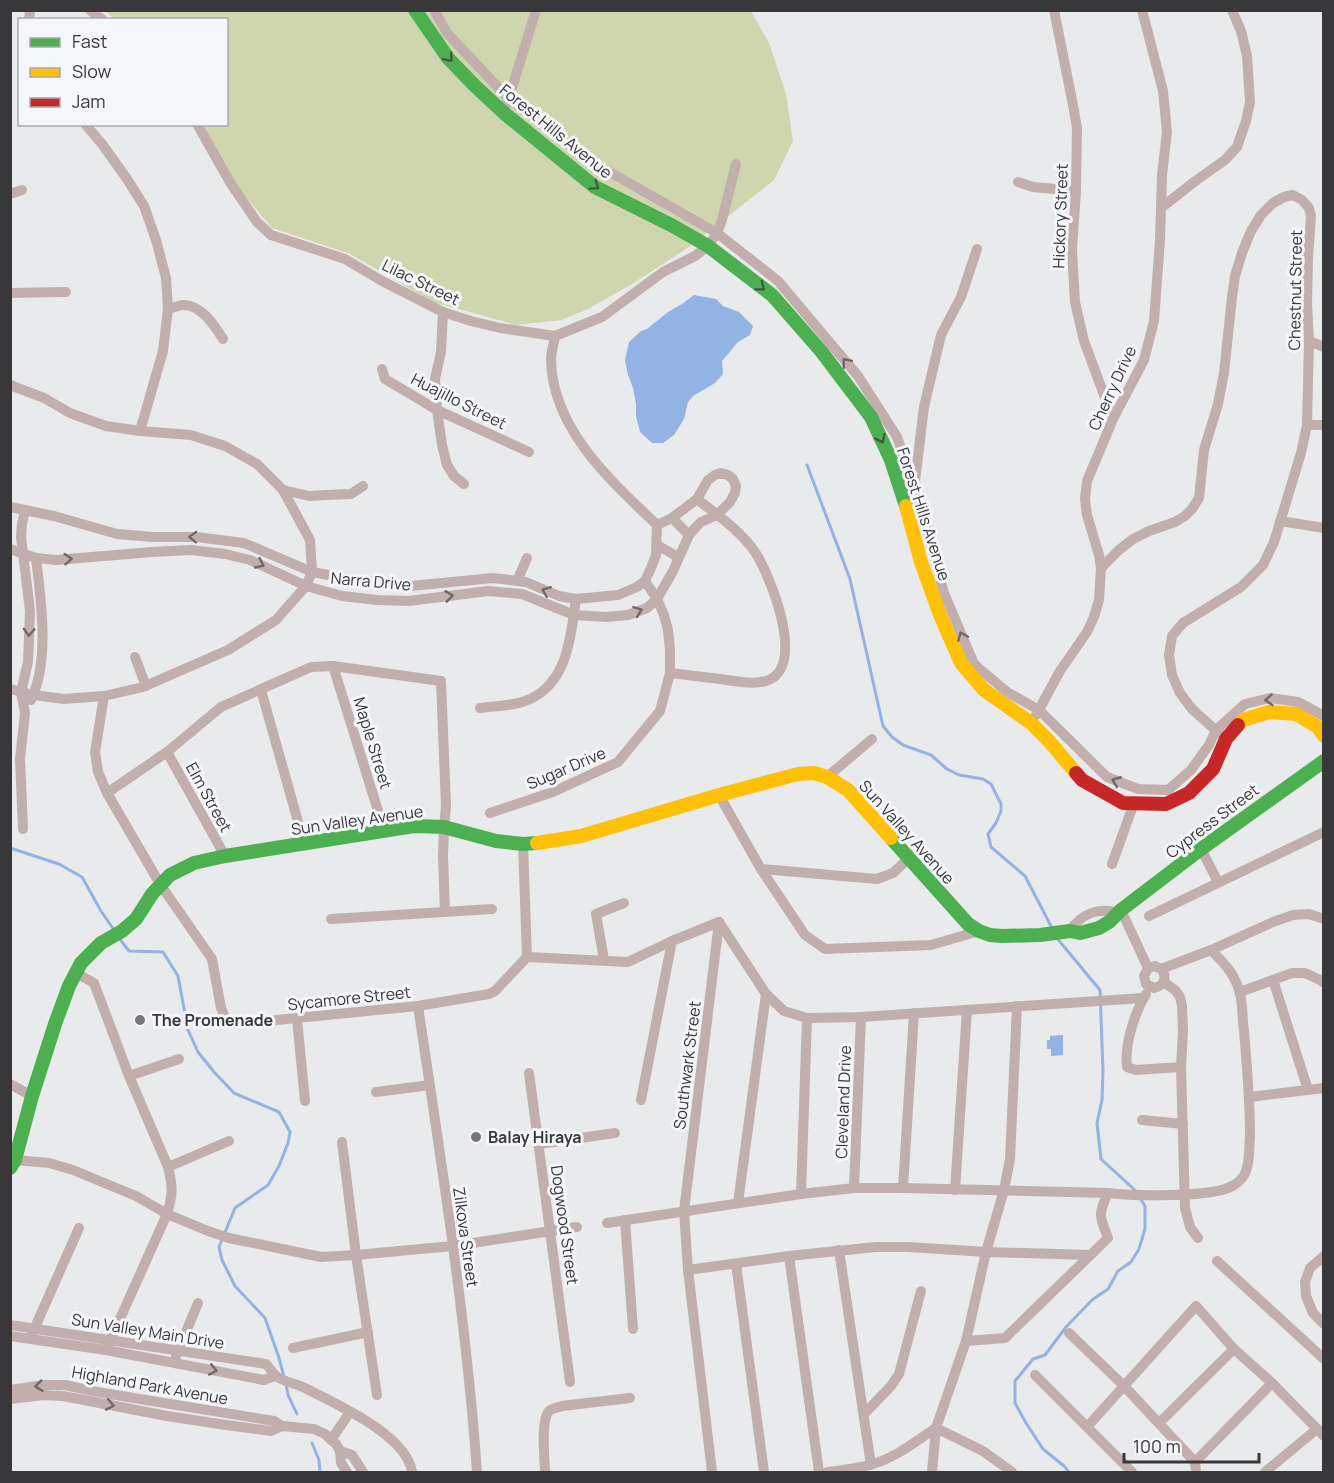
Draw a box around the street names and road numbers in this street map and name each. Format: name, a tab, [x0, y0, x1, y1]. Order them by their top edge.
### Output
street label: Forest Hills Avenue	[495, 79, 617, 183]
street label: Hickory Street	[1047, 163, 1073, 269]
street label: Chestnut Street	[1283, 229, 1307, 351]
street label: Lilac Street	[379, 254, 463, 310]
street label: Cherry Drive	[1083, 342, 1141, 434]
street label: Huajillo Street	[408, 368, 510, 434]
street label: Forest Hills Avenue	[892, 445, 956, 583]
street label: Narra Drive	[330, 567, 412, 595]
street label: Maple Street	[349, 694, 397, 792]
street label: Sugar Drive	[523, 741, 609, 795]
street label: Elm Street	[181, 758, 237, 836]
street label: Sun Valley Avenue	[854, 775, 960, 889]
street label: Cypress Street	[1161, 779, 1263, 863]
street label: Sun Valley Avenue	[290, 800, 424, 840]
street label: Sycamore Street	[286, 981, 412, 1015]
street label: Southwark Street	[668, 999, 706, 1131]
street label: Cleveland Drive	[830, 1045, 856, 1159]
street label: Dogwood Street	[546, 1164, 584, 1286]
street label: Zilkova Street	[448, 1185, 484, 1289]
street label: Sun Valley Main Drive	[70, 1308, 226, 1354]
street label: Highland Park Avenue	[70, 1360, 230, 1410]

